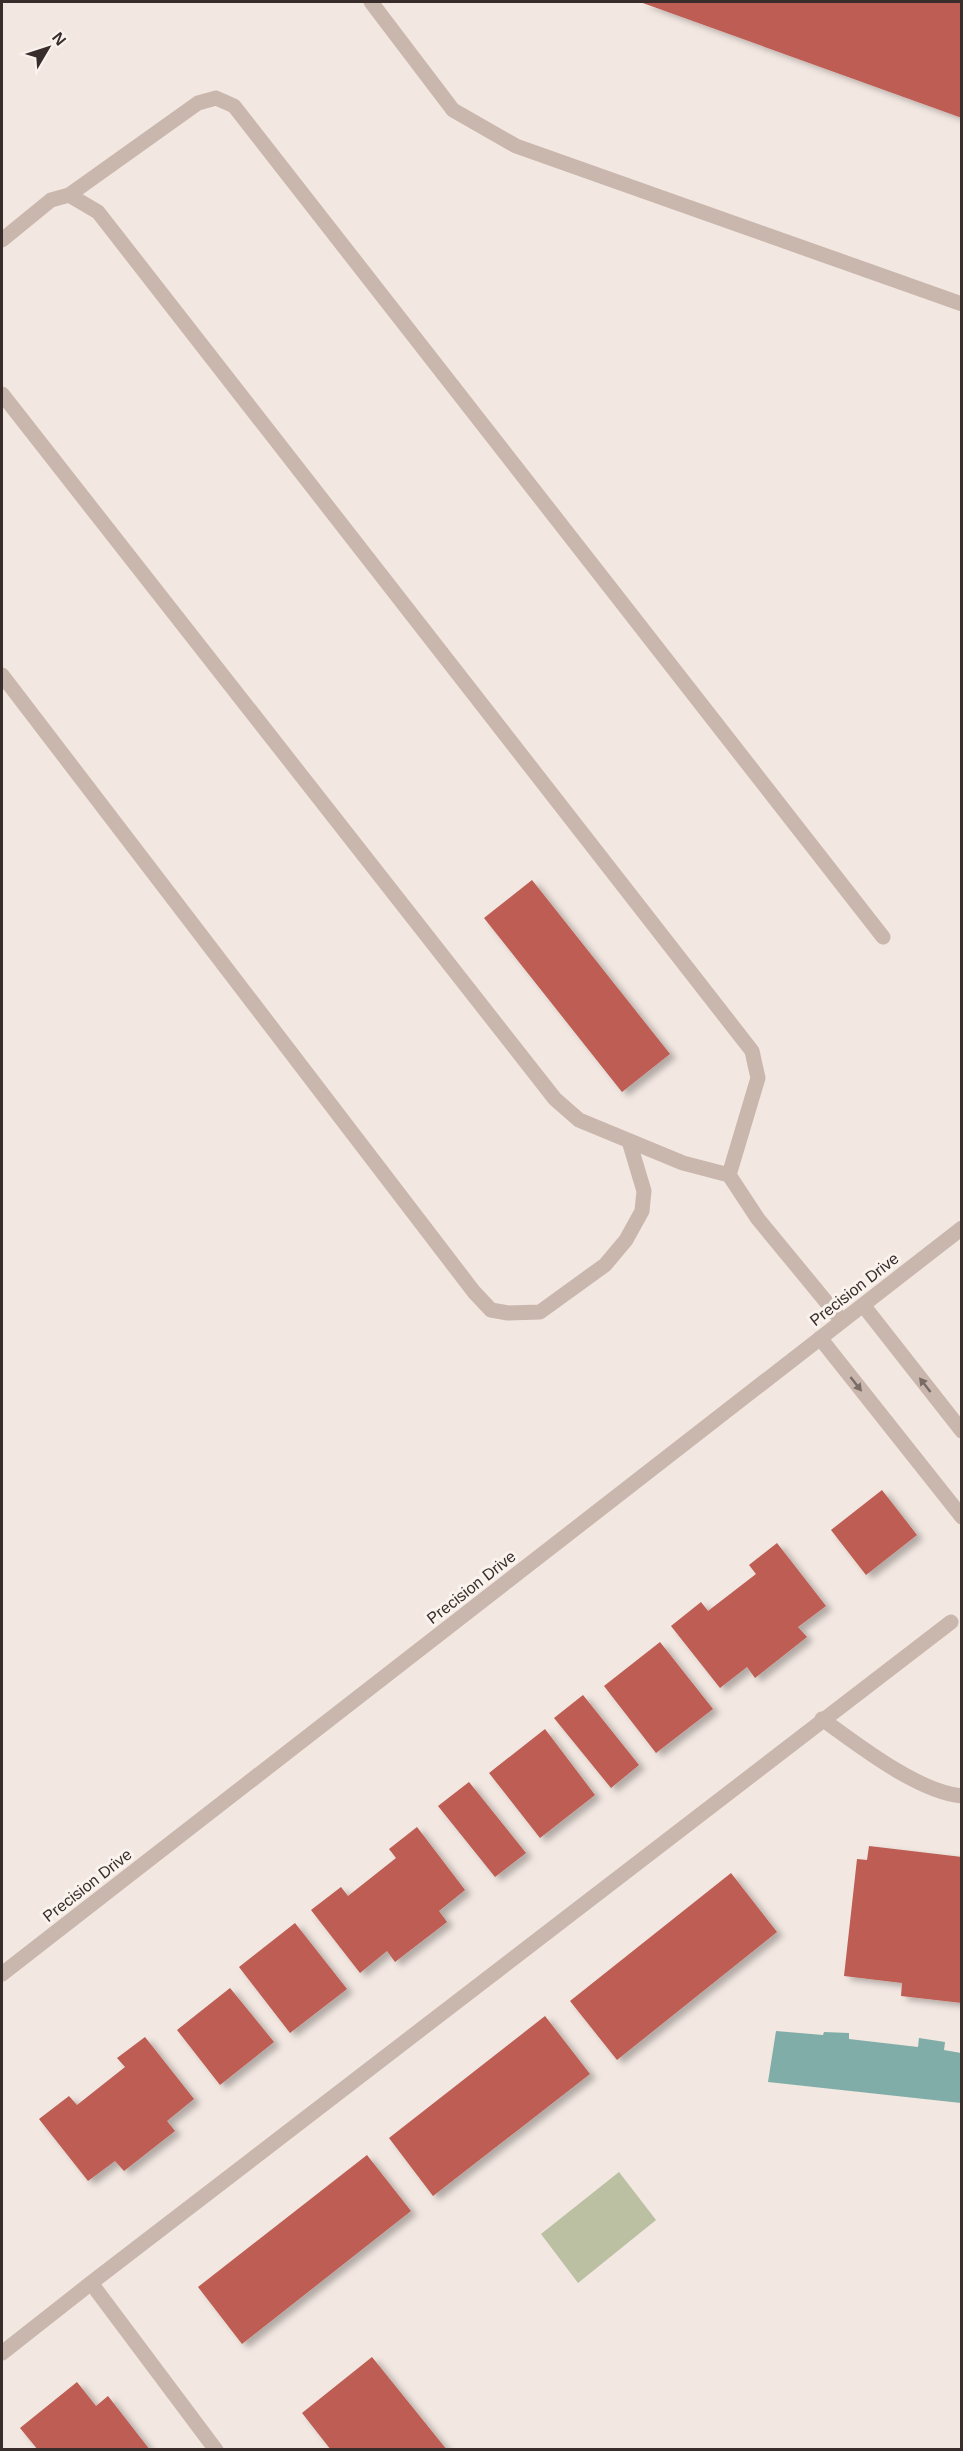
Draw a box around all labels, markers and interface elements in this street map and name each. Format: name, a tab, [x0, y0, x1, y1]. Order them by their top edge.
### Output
north arrow	[18, 18, 78, 78]
text: N	[49, 29, 70, 49]
street label: Precision Drive	[807, 1250, 902, 1329]
one-way arrow	[850, 1376, 863, 1392]
one-way arrow	[920, 1377, 932, 1392]
street label: Precision Drive	[424, 1548, 519, 1627]
street label: Precision Drive	[40, 1846, 135, 1925]

